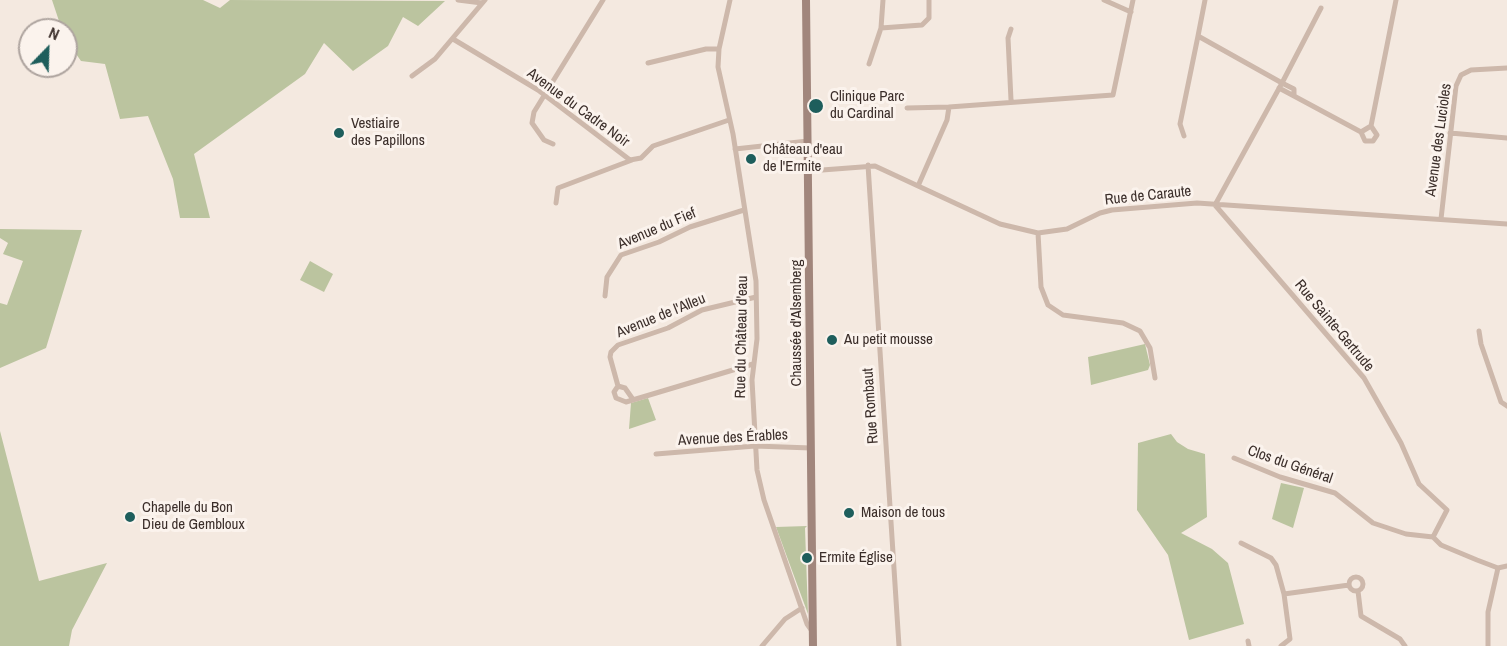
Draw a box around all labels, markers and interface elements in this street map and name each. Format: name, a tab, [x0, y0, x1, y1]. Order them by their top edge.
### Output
north arrow	[18, 18, 78, 78]
text: N	[46, 21, 63, 45]
street label: Avenue du Cadre Noir	[523, 65, 633, 151]
street label: Avenue des Lucioles	[1422, 82, 1456, 198]
place label: Clinique Parc du Cardinal	[830, 88, 905, 123]
marker: Clinique Parc du Cardinal	[807, 97, 825, 115]
place label: Vestiaire des Papillons	[351, 115, 425, 150]
marker: Vestiaire des Papillons	[332, 126, 346, 140]
place label: Château d'eau de l'Ermite	[763, 141, 843, 176]
marker: Château d'eau de l'Ermite	[744, 152, 758, 166]
street label: Rue de Caraute	[1104, 183, 1192, 209]
street label: Avenue du Fief	[615, 204, 699, 254]
street label: Chaussée d'Alsemberg	[788, 260, 806, 386]
street label: Rue du Château d'eau	[732, 275, 752, 399]
street label: Rue Sainte-Gertrude	[1290, 276, 1378, 376]
street label: Avenue de l'Alleu	[614, 290, 708, 342]
place label: Au petit mousse	[844, 331, 933, 349]
marker: Au petit mousse	[825, 333, 839, 347]
street label: Rue Rombaut	[859, 368, 883, 444]
street label: Avenue des Érables	[678, 426, 788, 450]
street label: Clos du Général	[1245, 442, 1335, 488]
place label: Chapelle du Bon Dieu de Gembloux	[142, 499, 245, 534]
place label: Maison de tous	[861, 504, 945, 522]
marker: Maison de tous	[842, 506, 856, 520]
marker: Chapelle du Bon Dieu de Gembloux	[123, 510, 137, 524]
place label: Ermite Église	[819, 549, 893, 567]
marker: Ermite Église	[800, 551, 814, 565]

